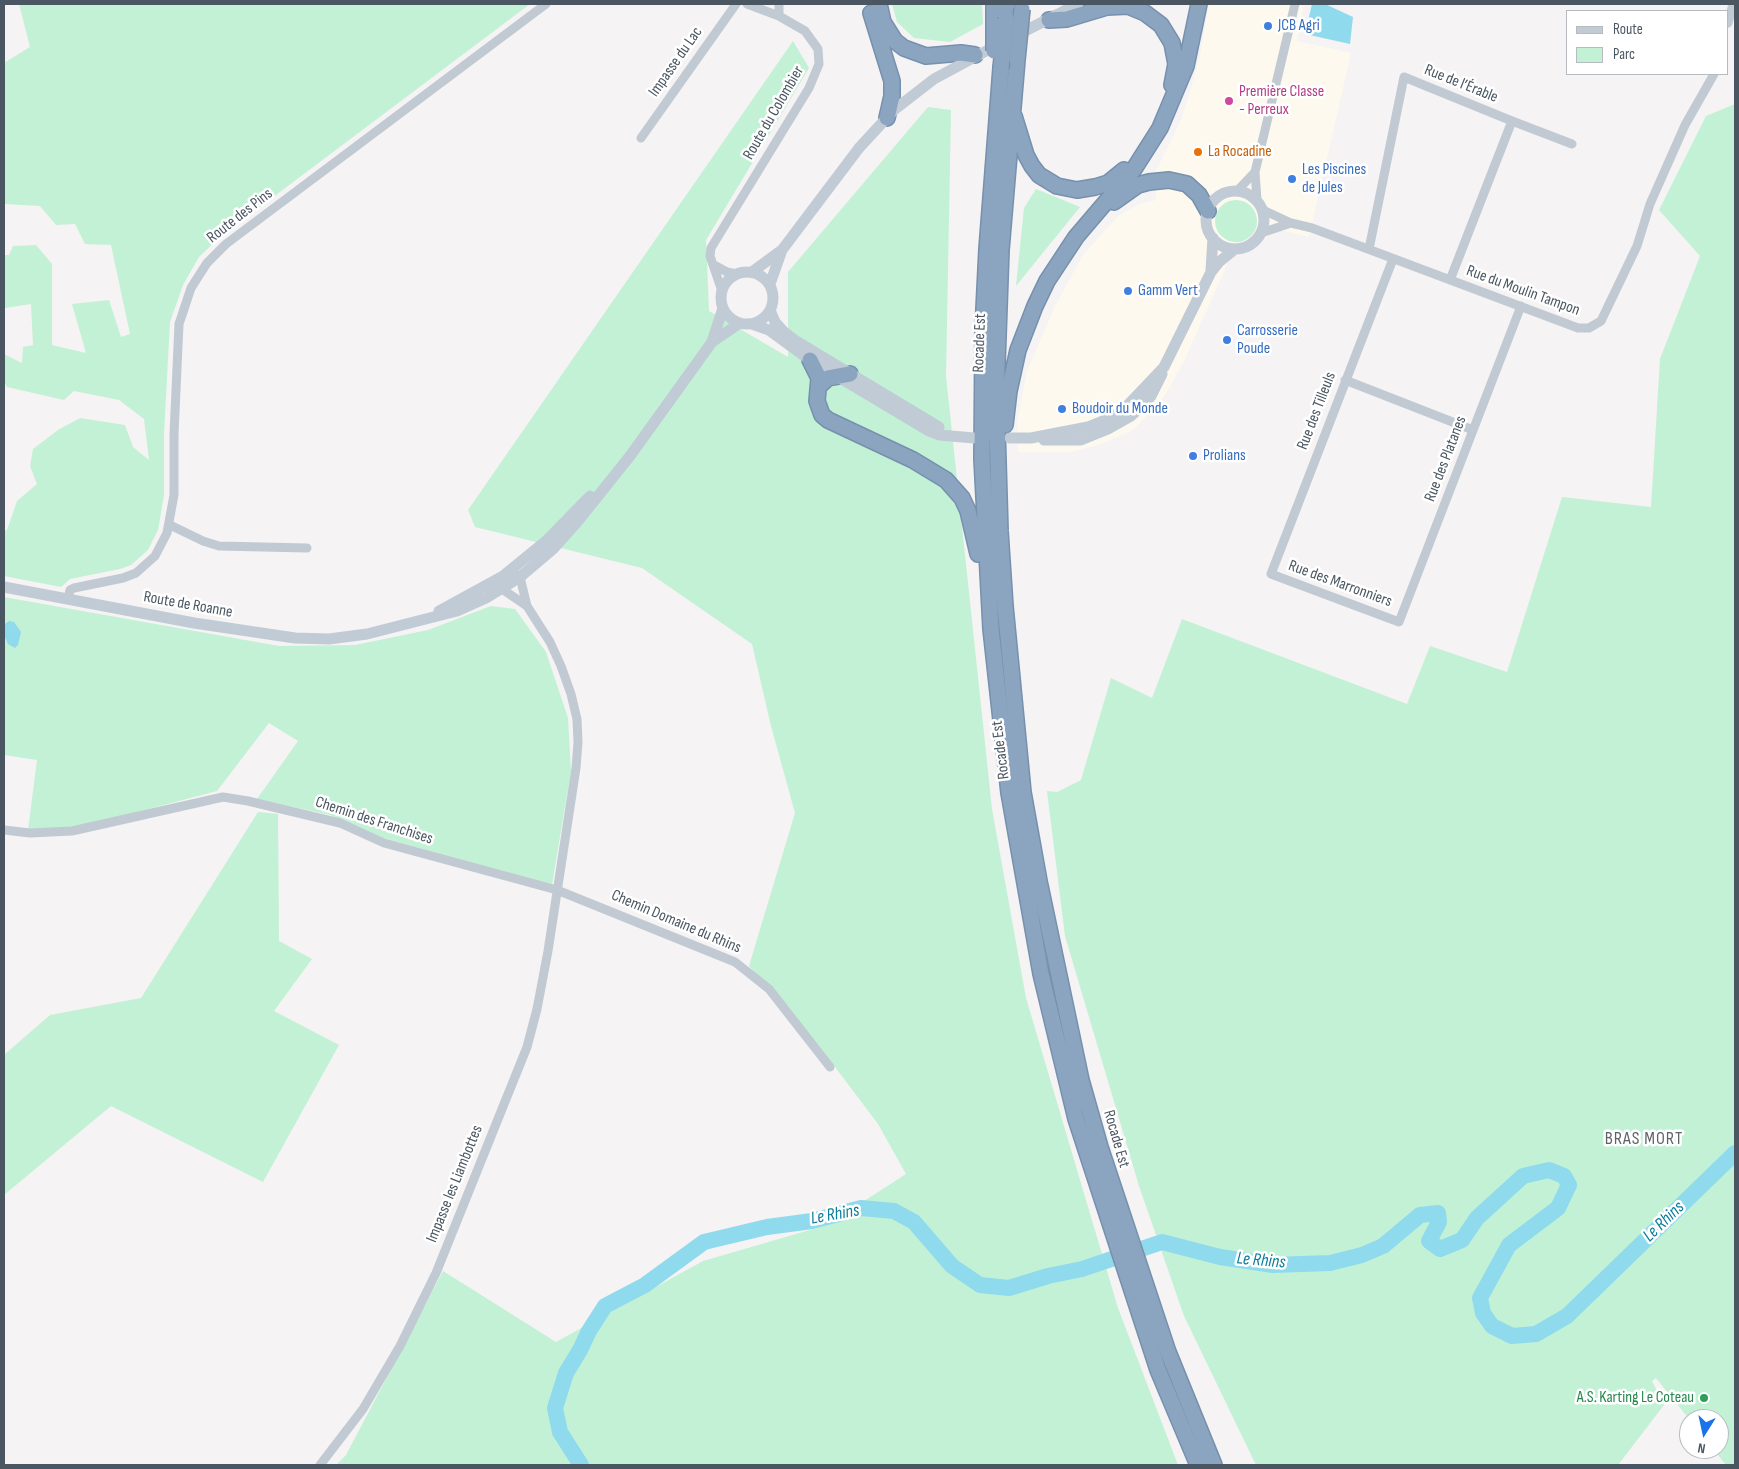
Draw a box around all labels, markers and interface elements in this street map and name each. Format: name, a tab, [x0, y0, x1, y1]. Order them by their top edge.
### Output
legend	[1566, 10, 1729, 75]
place label: JCB Agri	[1278, 16, 1320, 36]
marker: JCB Agri	[1262, 20, 1274, 32]
text: Route	[1613, 20, 1643, 39]
street label: Impasse du Lac	[645, 23, 707, 101]
text: Parc	[1613, 45, 1635, 64]
street label: Rue de l’Érable	[1421, 61, 1501, 107]
street label: Route du Colombier	[739, 63, 809, 163]
place label: Première Classe - Perreux	[1239, 82, 1324, 120]
marker: Première Classe - Perreux	[1223, 95, 1235, 107]
place label: La Rocadine	[1208, 142, 1272, 162]
marker: La Rocadine	[1192, 146, 1204, 158]
place label: Les Piscines de Jules	[1302, 160, 1366, 198]
marker: Les Piscines de Jules	[1286, 173, 1298, 185]
street label: Route des Pins	[203, 184, 277, 248]
street label: Rue du Moulin Tampon	[1464, 262, 1582, 320]
place label: Gamm Vert	[1138, 281, 1198, 301]
marker: Gamm Vert	[1122, 285, 1134, 297]
street label: Rocade Est	[969, 313, 991, 373]
place label: Carrosserie Poude	[1237, 321, 1298, 359]
marker: Carrosserie Poude	[1221, 334, 1233, 346]
street label: Rue des Tilleuls	[1293, 369, 1341, 453]
place label: Boudoir du Monde	[1072, 399, 1168, 419]
marker: Boudoir du Monde	[1056, 403, 1068, 415]
street label: Rue des Platanes	[1421, 413, 1471, 505]
place label: Prolians	[1203, 446, 1246, 466]
marker: Prolians	[1187, 450, 1199, 462]
street label: Rue des Marronniers	[1286, 556, 1394, 612]
street label: Route de Roanne	[142, 588, 234, 622]
street label: Rocade Est	[988, 720, 1014, 780]
street label: Chemin des Franchises	[313, 793, 435, 849]
street label: Chemin Domaine du Rhins	[608, 886, 744, 958]
street label: Rocade Est	[1099, 1108, 1133, 1170]
street label: Impasse les Liambottes	[423, 1123, 487, 1245]
district label: BRAS MORT	[1604, 1128, 1684, 1150]
water label: Le Rhins	[1639, 1197, 1689, 1247]
water label: Le Rhins	[809, 1200, 861, 1230]
water label: Le Rhins	[1236, 1248, 1286, 1274]
place label: A.S. Karting Le Coteau	[1577, 1388, 1694, 1408]
marker: A.S. Karting Le Coteau	[1698, 1392, 1710, 1404]
north arrow	[1679, 1409, 1729, 1459]
text: N	[1696, 1439, 1707, 1457]

